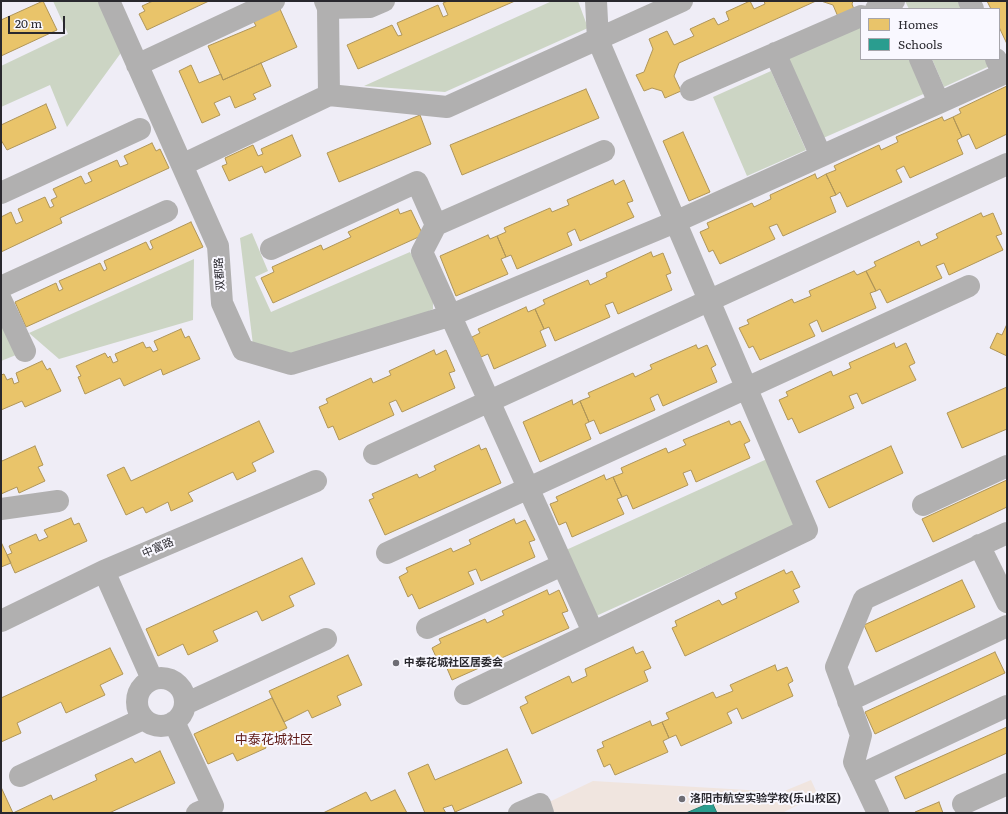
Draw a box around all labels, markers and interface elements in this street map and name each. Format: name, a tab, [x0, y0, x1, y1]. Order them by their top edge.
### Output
scale bar	[10, 8, 67, 34]
legend	[860, 8, 1000, 60]
text: 20 m	[15, 14, 42, 32]
text: Homes	[898, 15, 938, 33]
text: Schools	[898, 35, 942, 53]
street label: 双都路	[212, 257, 228, 291]
street label: 中富路	[140, 535, 176, 561]
place label: 中泰花城社区居委会	[404, 656, 503, 670]
marker: 中泰花城社区居委会	[391, 658, 401, 668]
district label: 中泰花城社区	[235, 732, 313, 748]
place label: 洛阳市航空实验学校(乐山校区)	[690, 792, 841, 806]
marker: 洛阳市航空实验学校(乐山校区)	[677, 794, 687, 804]

